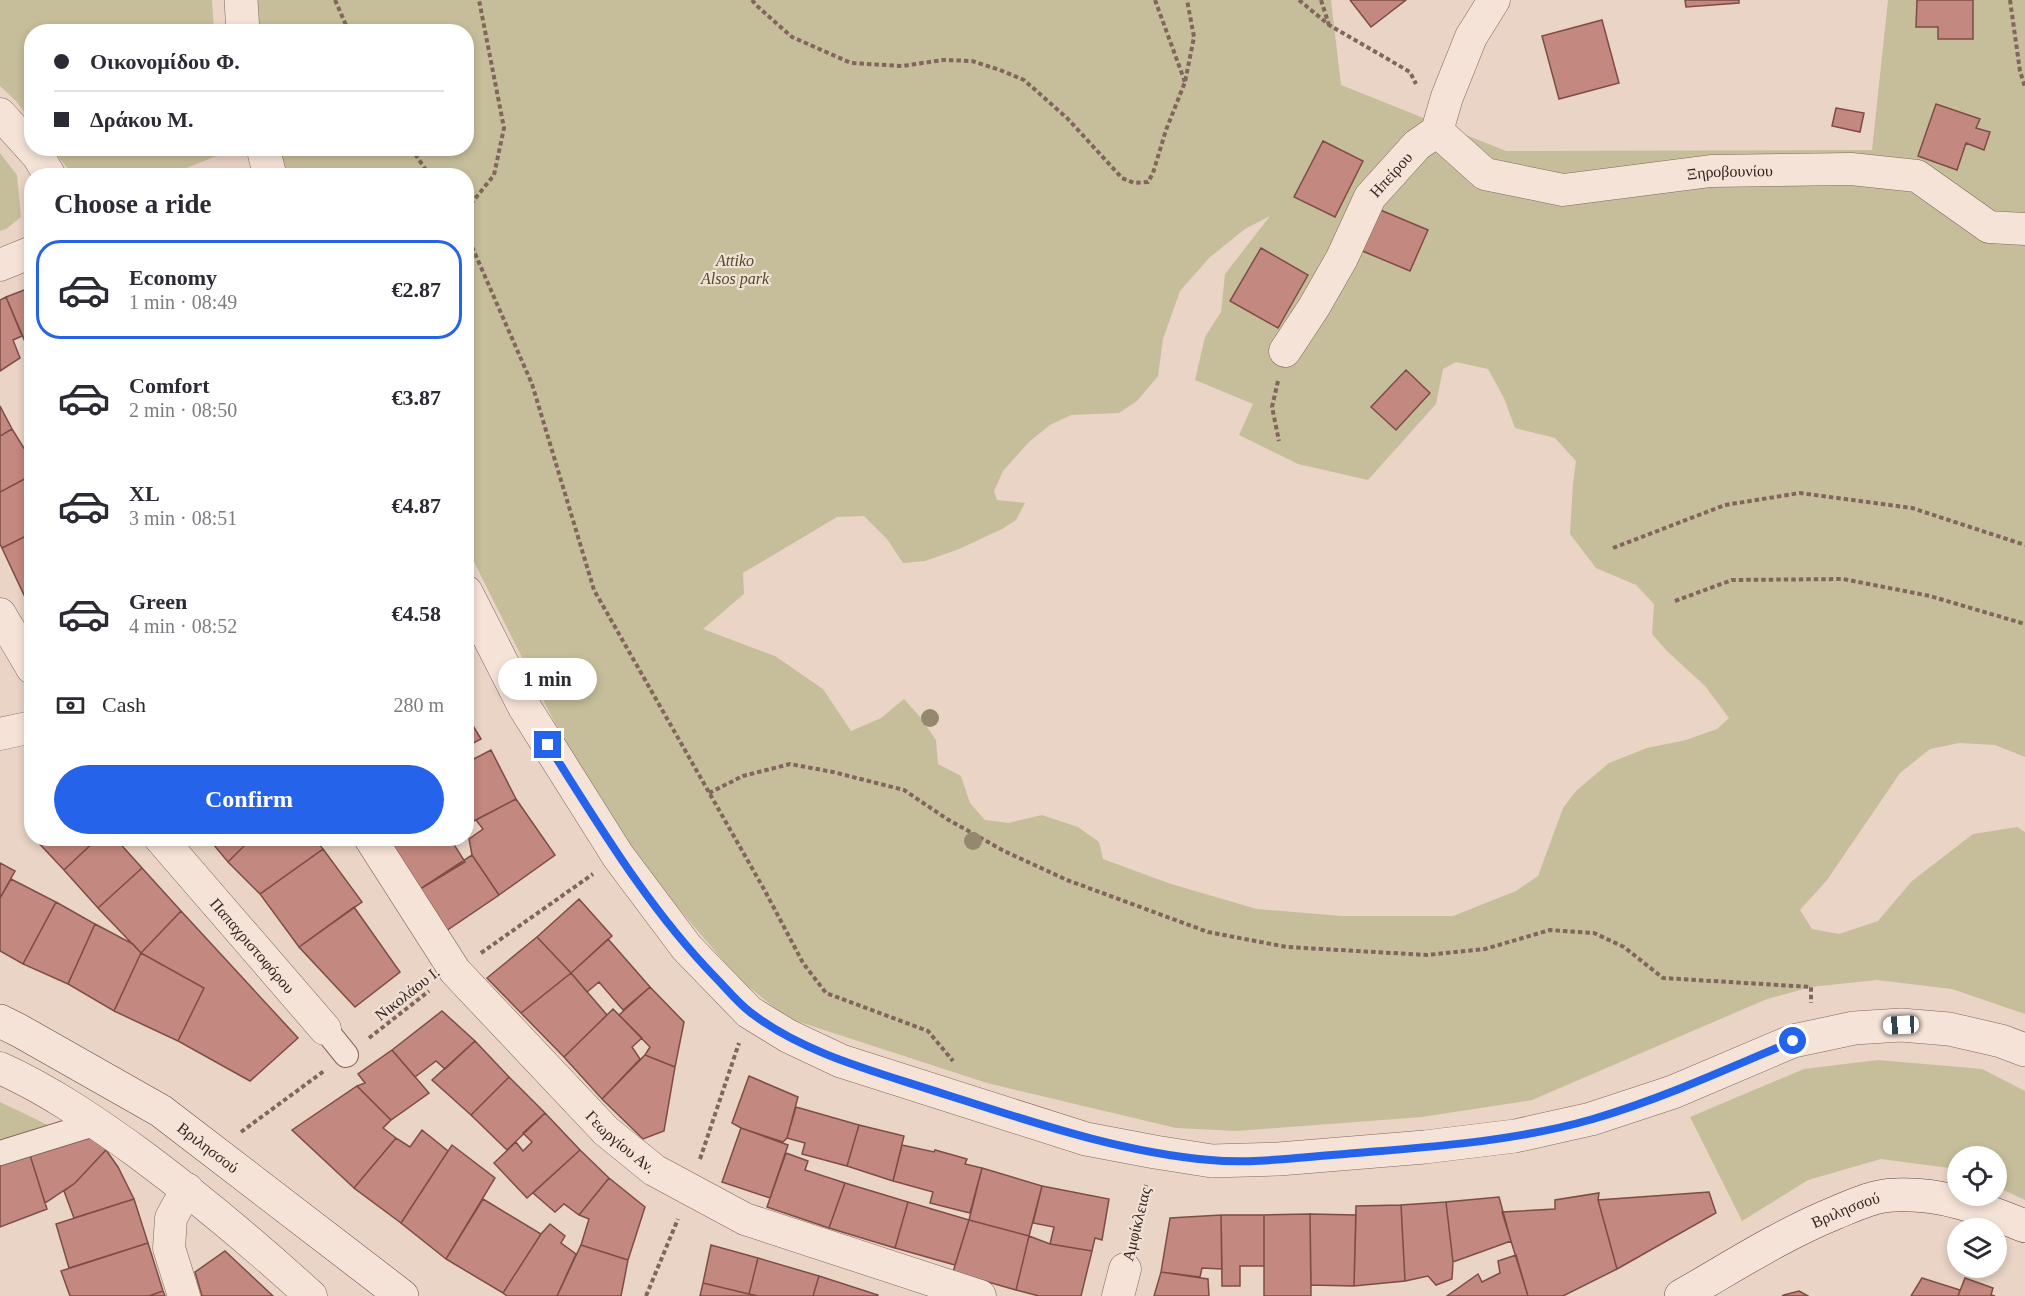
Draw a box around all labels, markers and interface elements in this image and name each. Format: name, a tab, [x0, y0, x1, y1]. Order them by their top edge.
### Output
text: Οικονομίδου Φ.	[90, 49, 240, 74]
text: Δράκου Μ.	[90, 107, 194, 132]
street label: Ηπείρου	[1366, 149, 1416, 200]
street label: Ξηροβουνίου	[1686, 162, 1773, 183]
text: Choose a ride	[54, 189, 212, 219]
park label: Attiko Alsos park	[700, 252, 770, 288]
icon: car	[57, 263, 111, 317]
text: Economy	[129, 265, 217, 290]
text: €2.87	[392, 277, 441, 302]
text: 1 min · 08:49	[129, 291, 237, 313]
icon: car	[57, 371, 111, 425]
text: Comfort	[129, 373, 210, 398]
text: €3.87	[392, 385, 441, 410]
text: 2 min · 08:50	[129, 399, 237, 421]
icon: car	[57, 479, 111, 533]
text: XL	[129, 481, 160, 506]
text: €4.87	[392, 493, 441, 518]
text: 3 min · 08:51	[129, 507, 237, 529]
icon: car	[57, 587, 111, 641]
text: Green	[129, 589, 187, 614]
text: €4.58	[392, 601, 441, 626]
text: 4 min · 08:52	[129, 615, 237, 637]
callout: 1 min	[498, 658, 598, 700]
text: 1 min	[523, 668, 572, 690]
icon: cash	[54, 689, 87, 722]
text: Cash	[102, 692, 146, 717]
text: 280 m	[393, 694, 444, 716]
route end	[534, 731, 561, 758]
button: Confirm	[54, 765, 444, 834]
street label: Παπαχριστοφόρου	[207, 895, 298, 997]
street label: Νικολάου Ι.	[372, 963, 443, 1024]
car	[1883, 1015, 1919, 1035]
route start	[1779, 1027, 1806, 1054]
street label: Γεωργίου Αν.	[582, 1107, 659, 1177]
street label: Βριλησσού	[174, 1119, 242, 1176]
map controls	[1947, 1146, 2007, 1278]
button: locate	[1947, 1146, 2007, 1206]
street label: Αμφίκλειας	[1119, 1185, 1155, 1263]
street label: Βριλησσού	[1809, 1189, 1881, 1231]
button: layers	[1947, 1218, 2007, 1278]

